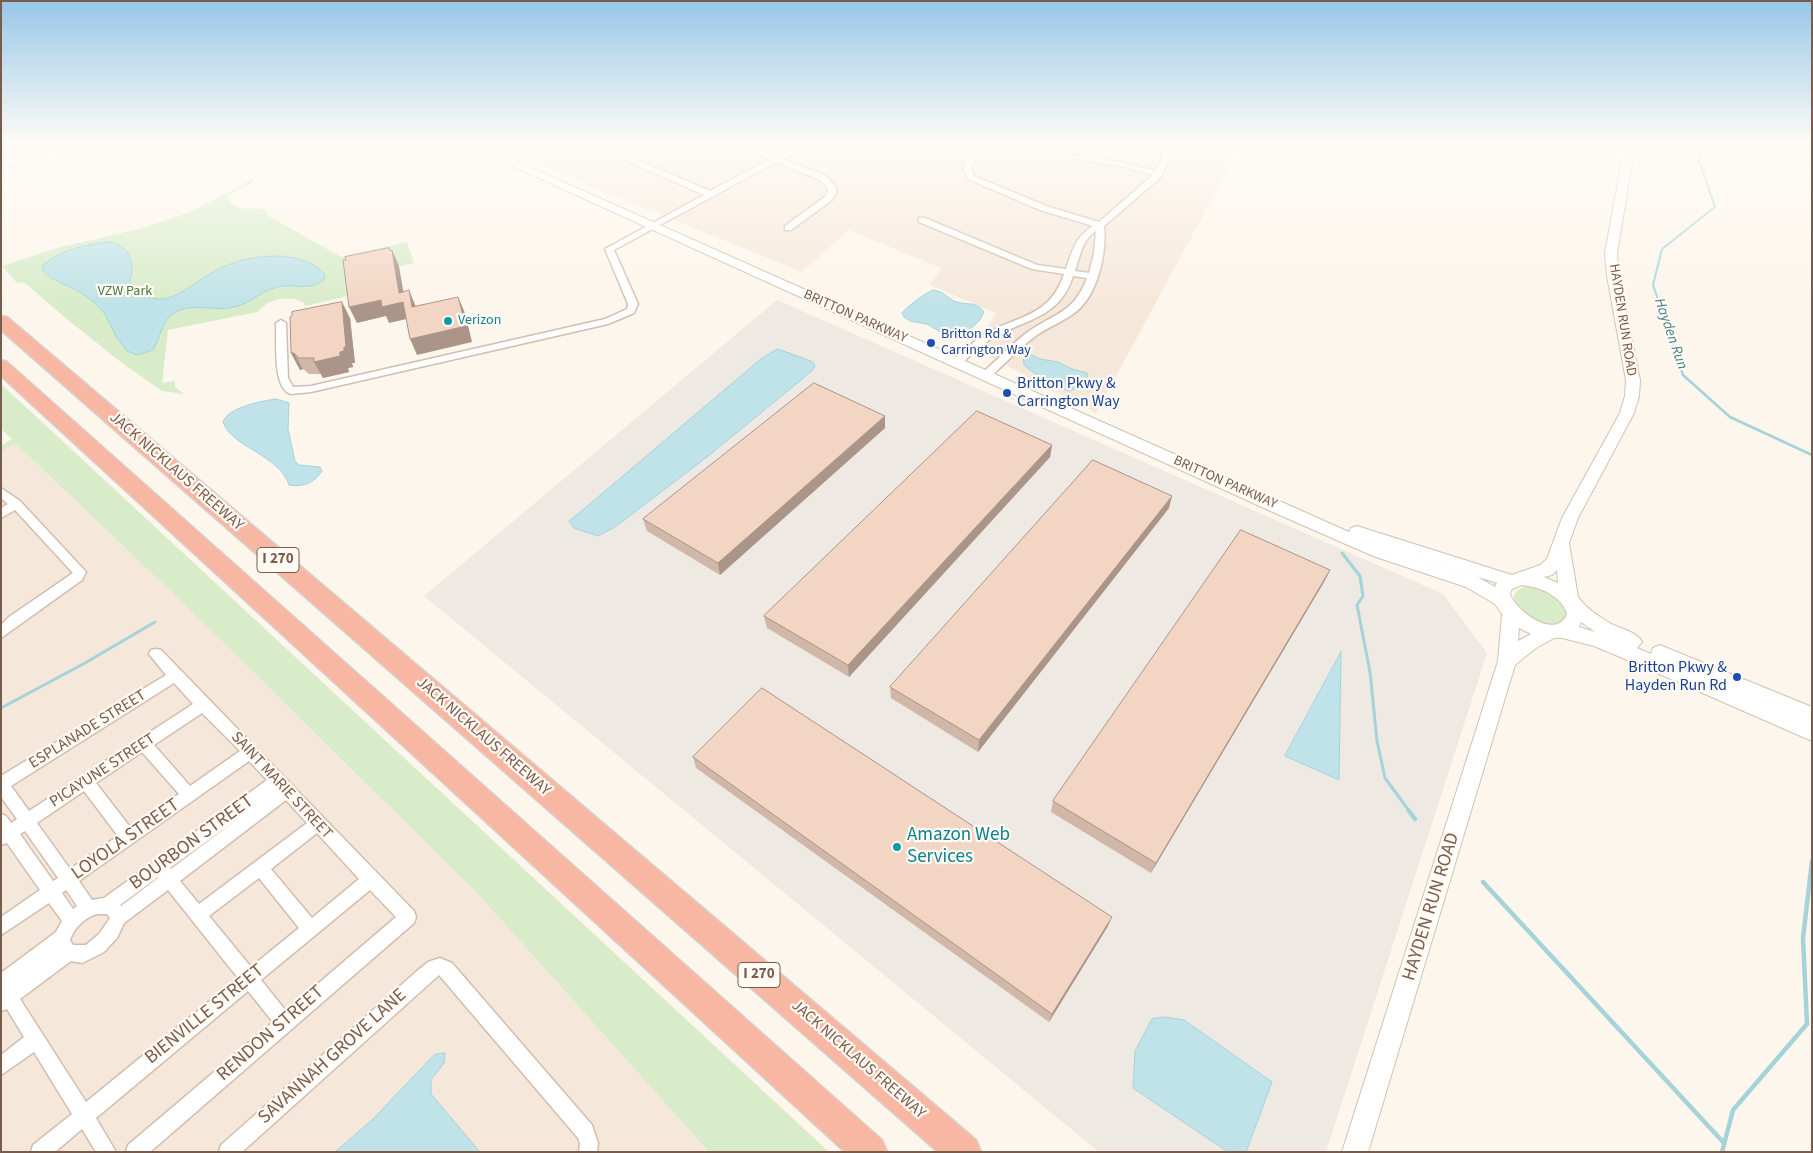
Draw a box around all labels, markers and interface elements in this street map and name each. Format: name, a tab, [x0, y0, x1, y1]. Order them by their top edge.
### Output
street label: HAYDEN RUN ROAD	[1605, 263, 1639, 377]
park label: VZW Park	[98, 284, 152, 300]
street label: BRITTON PARKWAY	[801, 287, 909, 347]
water label: Hayden Run	[1649, 296, 1691, 372]
place label: Verizon	[458, 313, 501, 329]
marker: Verizon	[442, 315, 454, 327]
place label: Britton Rd & Carrington Way	[941, 327, 1031, 360]
marker: Britton Rd & Carrington Way	[925, 337, 937, 349]
place label: Britton Pkwy & Carrington Way	[1017, 374, 1120, 412]
marker: Britton Pkwy & Carrington Way	[1001, 387, 1013, 399]
street label: JACK NICKLAUS FREEWAY	[105, 409, 247, 535]
street label: BRITTON PARKWAY	[1171, 453, 1279, 513]
road number: I 270	[257, 548, 299, 572]
place label: Britton Pkwy & Hayden Run Rd	[1625, 658, 1727, 696]
marker: Britton Pkwy & Hayden Run Rd	[1731, 671, 1743, 683]
street label: JACK NICKLAUS FREEWAY	[412, 674, 554, 800]
street label: ESPLANADE STREET	[26, 686, 150, 774]
street label: SAINT MARIE STREET	[226, 728, 336, 844]
street label: PICAYUNE STREET	[47, 730, 159, 812]
street label: BOURBON STREET	[126, 790, 258, 896]
street label: LOYOLA STREET	[68, 794, 184, 886]
place label: Amazon Web Services	[907, 825, 1010, 869]
street label: HAYDEN RUN ROAD	[1399, 830, 1465, 984]
marker: Amazon Web Services	[891, 841, 903, 853]
street label: BIENVILLE STREET	[141, 960, 269, 1070]
road number: I 270	[738, 962, 780, 988]
street label: RENDON STREET	[213, 981, 329, 1087]
street label: SAVANNAH GROVE LANE	[254, 984, 412, 1130]
street label: JACK NICKLAUS FREEWAY	[787, 997, 929, 1123]

